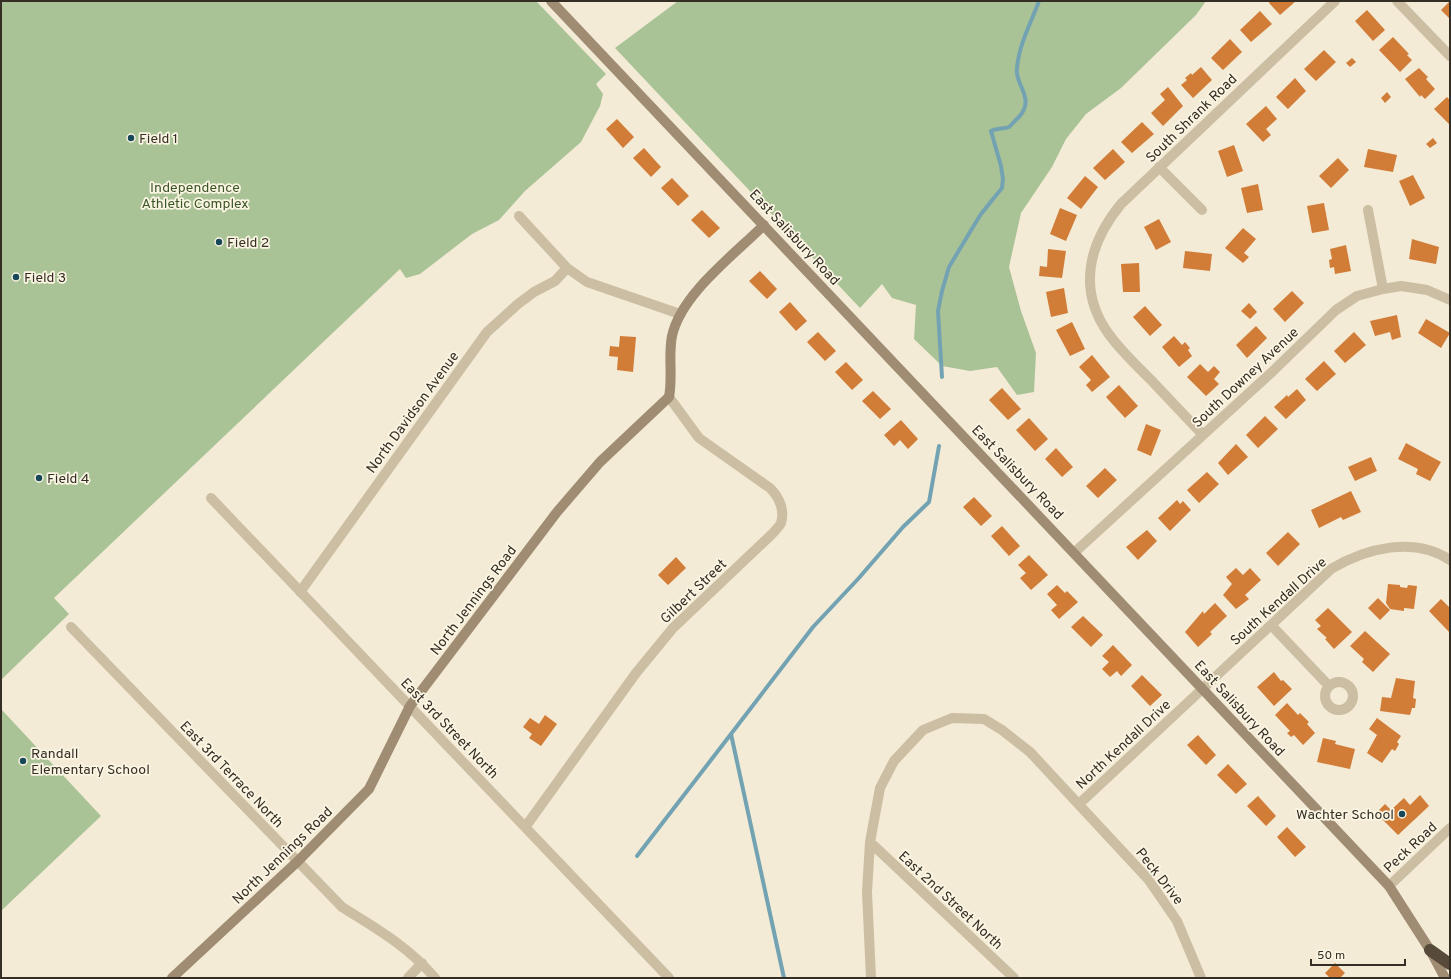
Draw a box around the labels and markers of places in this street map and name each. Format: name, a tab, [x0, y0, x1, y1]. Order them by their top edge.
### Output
place label: Field 1	[139, 131, 178, 148]
marker: Field 1	[126, 133, 136, 143]
place label: Field 2	[227, 235, 269, 252]
marker: Field 2	[214, 237, 224, 247]
place label: Field 3	[24, 270, 66, 287]
marker: Field 3	[11, 272, 21, 282]
place label: Field 4	[47, 471, 89, 488]
marker: Field 4	[34, 473, 44, 483]
place label: Randall Elementary School	[31, 746, 150, 779]
marker: Randall Elementary School	[18, 756, 28, 766]
place label: Wachter School	[1296, 807, 1394, 824]
marker: Wachter School	[1397, 809, 1407, 819]

